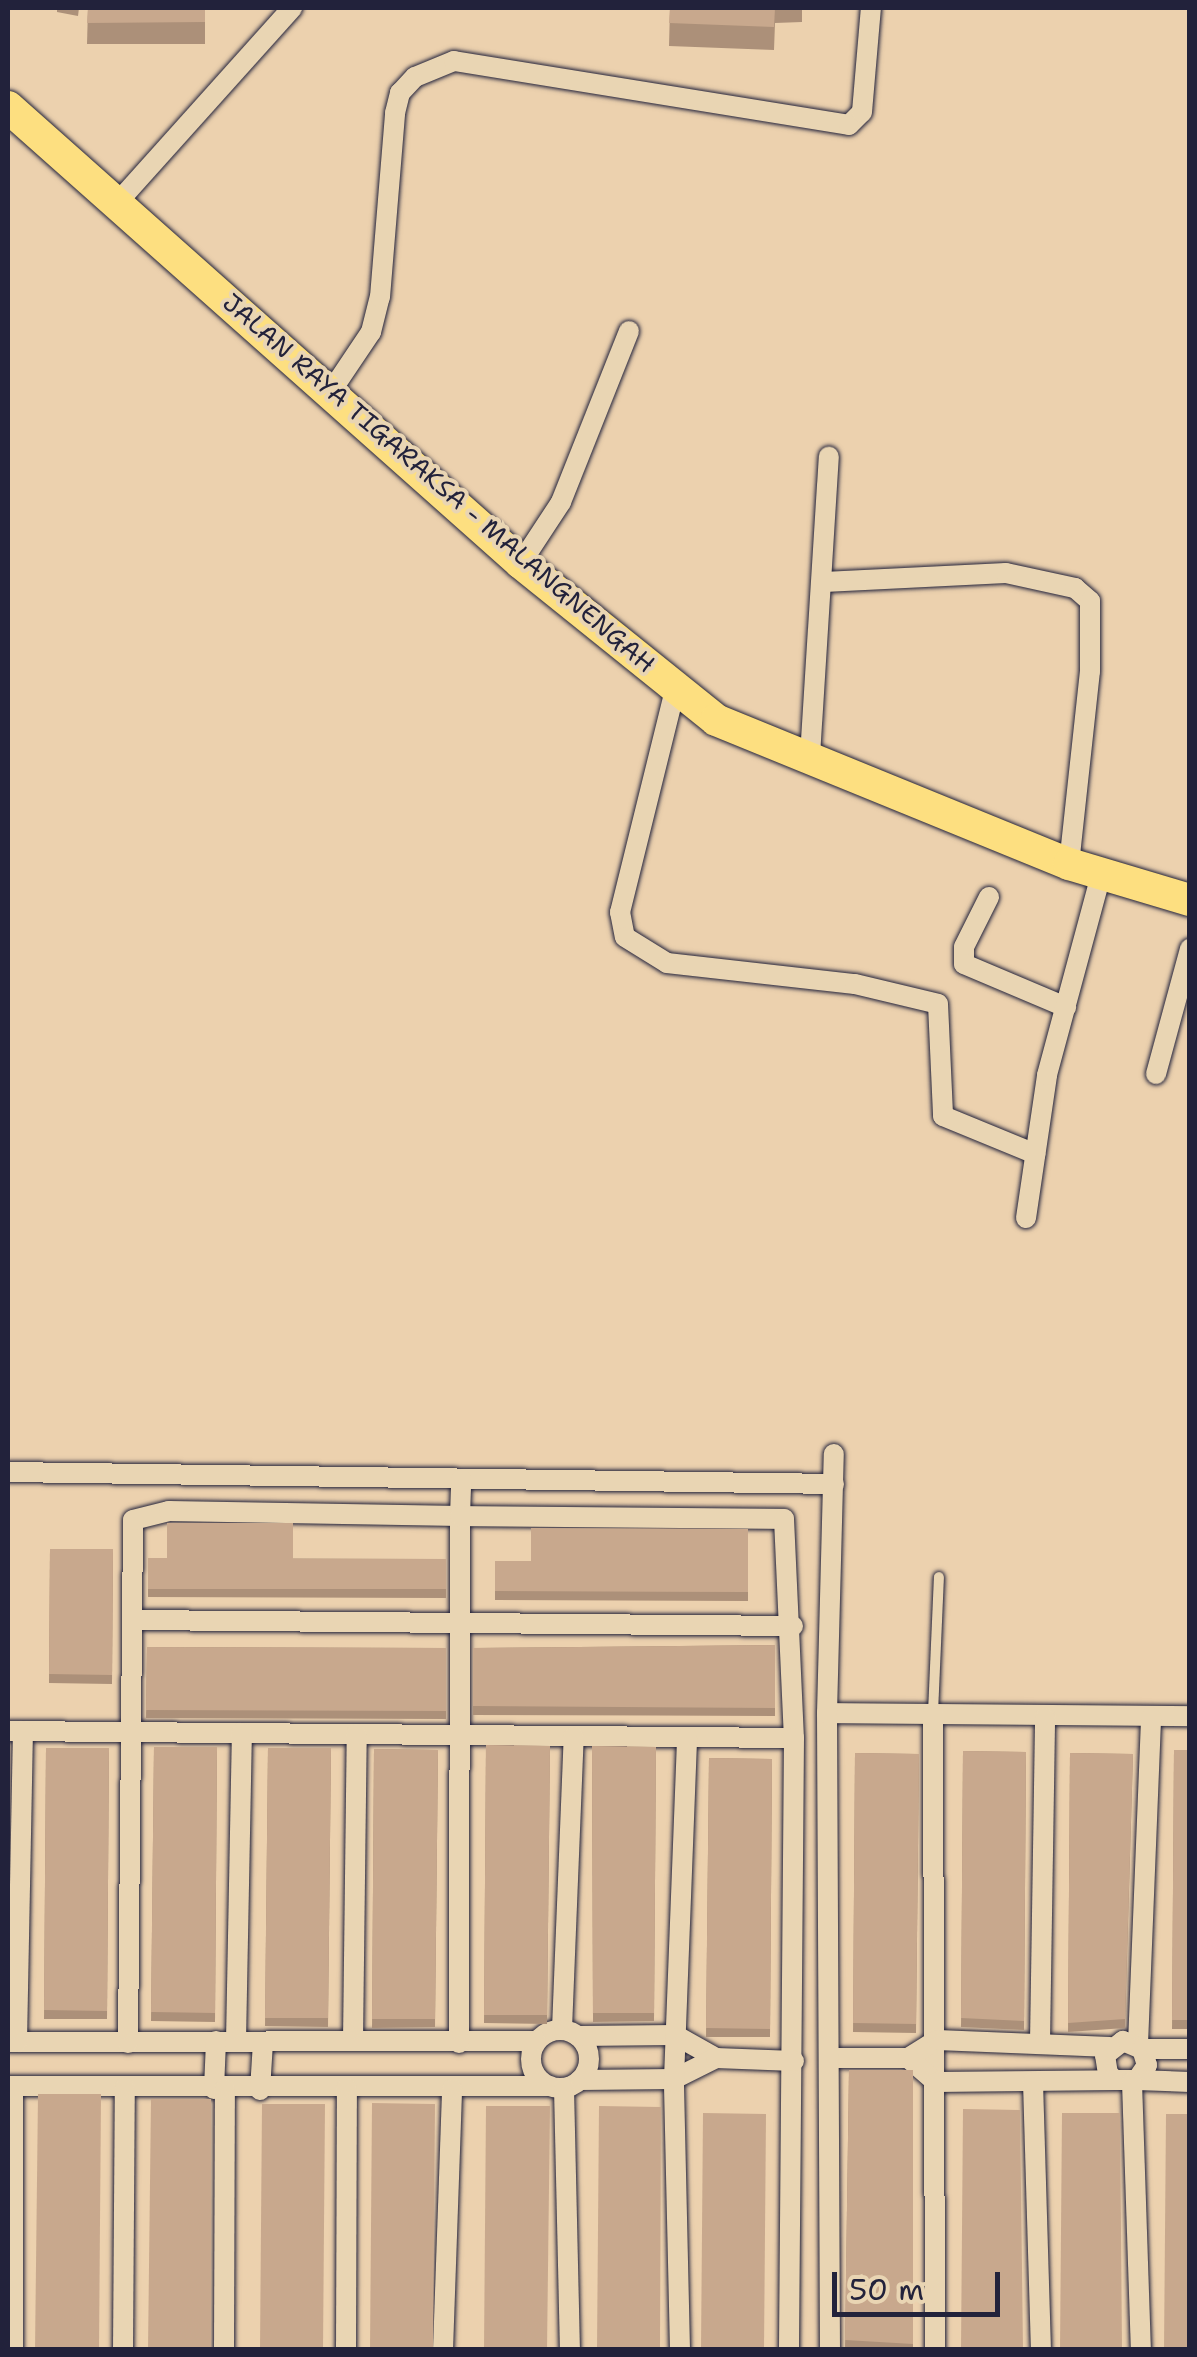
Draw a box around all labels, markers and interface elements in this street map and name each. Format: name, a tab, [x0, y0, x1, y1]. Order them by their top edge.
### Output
street label: JALAN RAYA TIGARAKSA - MALANGNENGAH	[217, 287, 661, 679]
scale bar	[837, 2252, 1004, 2314]
text: 50 m	[849, 2269, 924, 2310]

